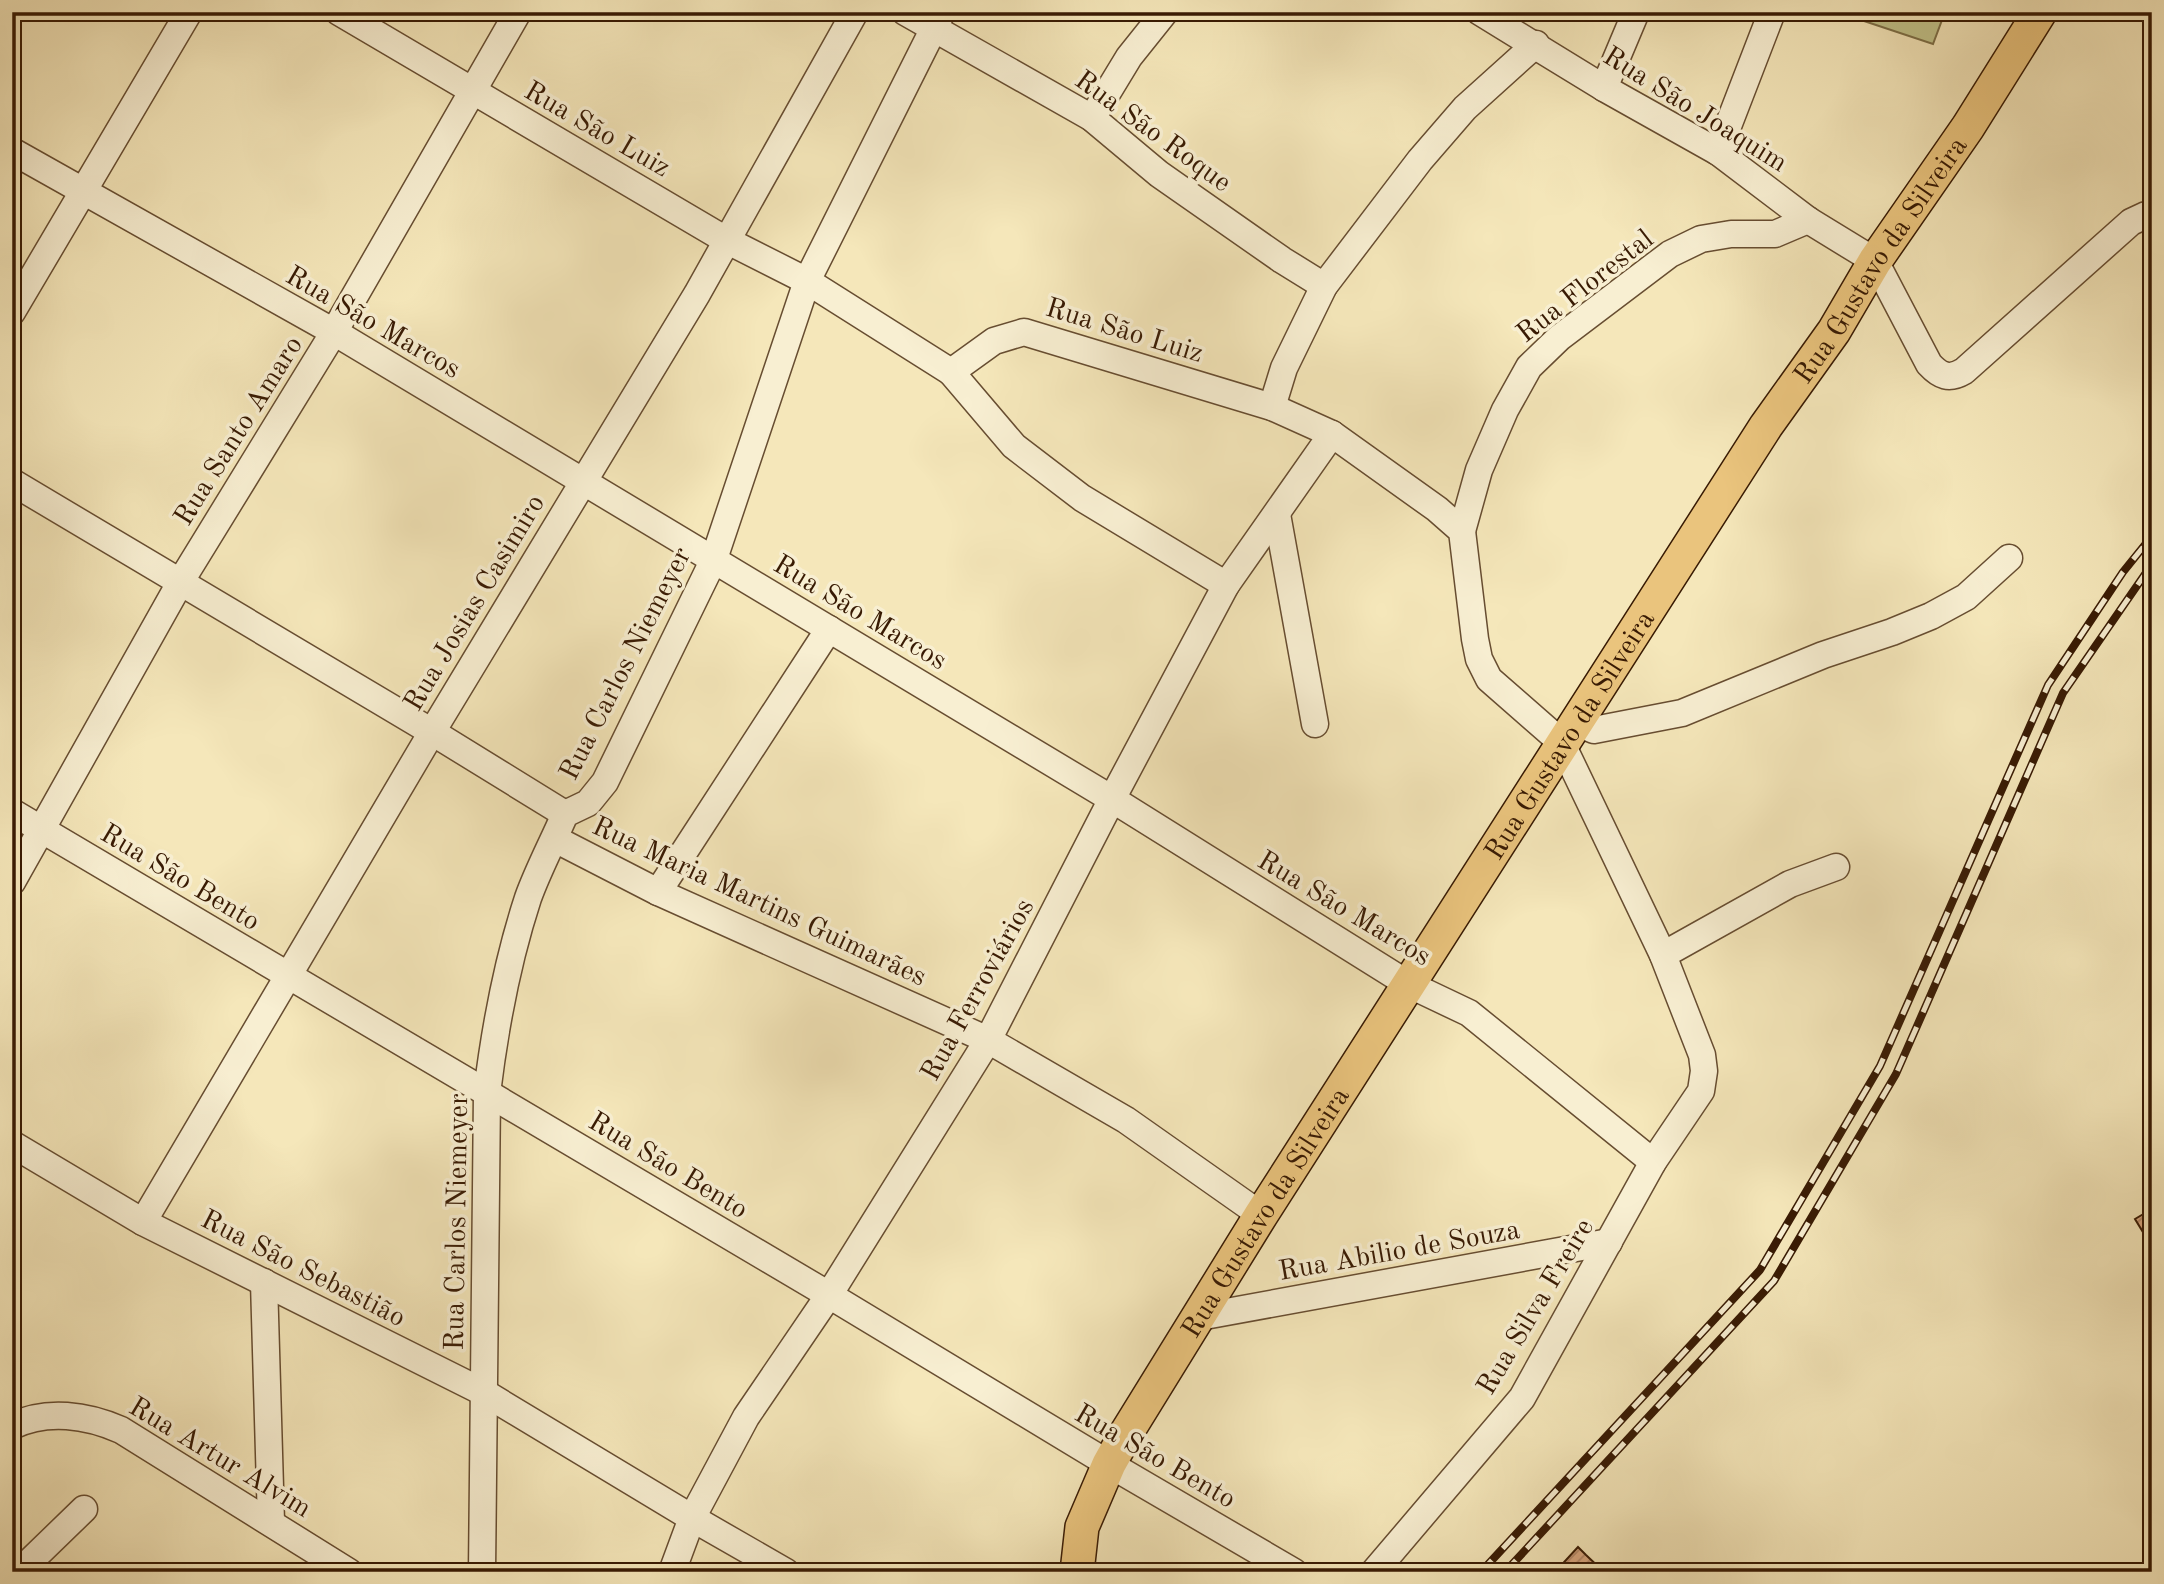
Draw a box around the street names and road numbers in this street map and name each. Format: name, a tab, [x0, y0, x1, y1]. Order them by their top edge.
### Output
street label: Rua São Joaquim	[1597, 43, 1791, 178]
street label: Rua São Roque	[1069, 67, 1235, 198]
street label: Rua São Luiz	[519, 78, 674, 184]
street label: Rua Gustavo da Silveira	[1790, 132, 1974, 390]
street label: Rua Florestal	[1512, 226, 1659, 349]
street label: Rua São Marcos	[280, 262, 465, 385]
street label: Rua São Luiz	[1042, 295, 1206, 369]
street label: Rua Santo Amaro	[170, 332, 309, 531]
street label: Rua Josias Casimiro	[400, 491, 551, 716]
street label: Rua Carlos Niemeyer	[556, 543, 698, 785]
street label: Rua São Marcos	[768, 551, 951, 676]
street label: Rua Gustavo da Silveira	[1481, 606, 1661, 866]
street label: Rua Maria Martins Guimarães	[587, 813, 930, 993]
street label: Rua São Bento	[95, 820, 264, 937]
street label: Rua São Marcos	[1252, 847, 1435, 972]
street label: Rua Ferroviários	[917, 895, 1040, 1086]
street label: Rua Gustavo da Silveira	[1178, 1083, 1356, 1344]
street label: Rua Carlos Niemeyer	[442, 1093, 474, 1351]
street label: Rua São Bento	[583, 1108, 752, 1225]
street label: Rua São Sebastião	[196, 1206, 409, 1333]
street label: Rua Silva Freire	[1473, 1215, 1600, 1400]
street label: Rua Abilio de Souza	[1277, 1217, 1523, 1287]
street label: Rua Artur Alvim	[123, 1393, 315, 1524]
street label: Rua São Bento	[1069, 1400, 1240, 1515]

